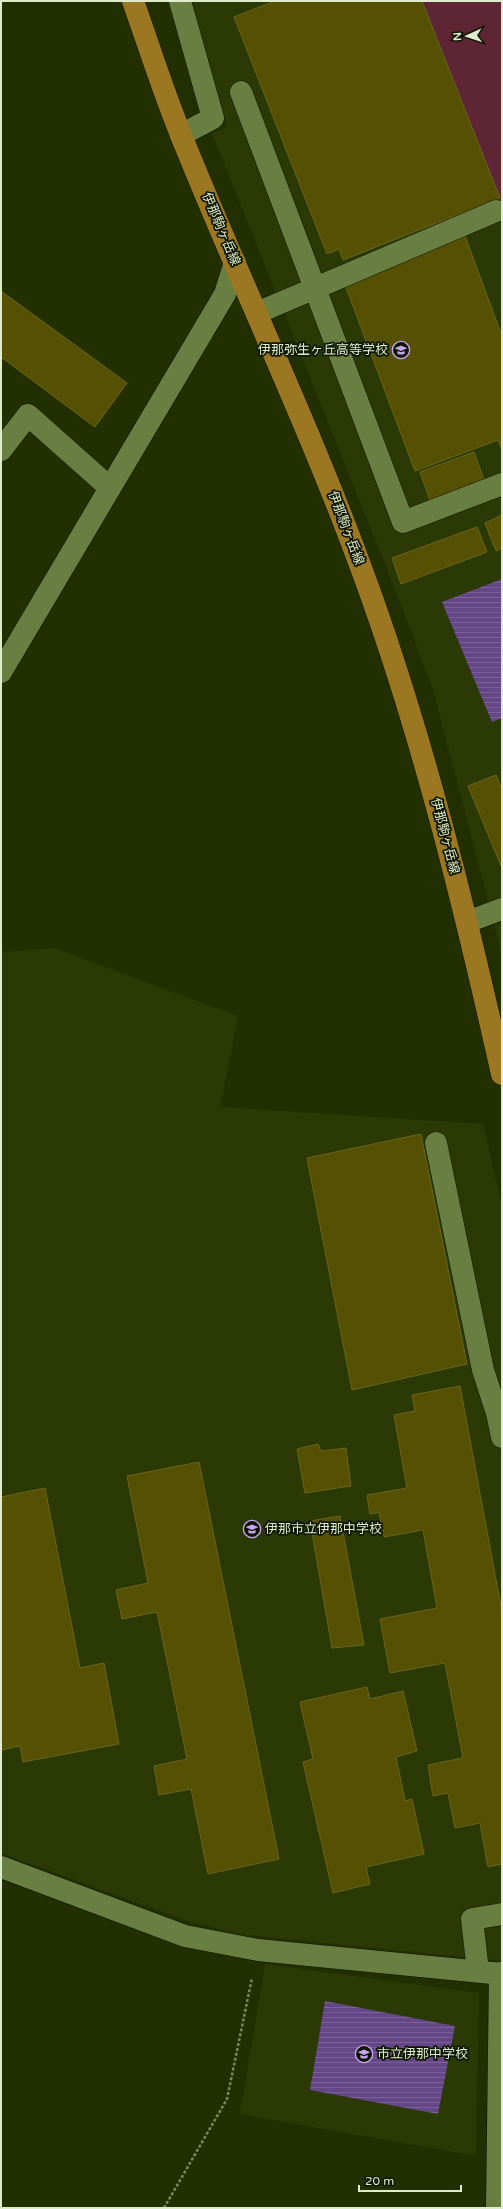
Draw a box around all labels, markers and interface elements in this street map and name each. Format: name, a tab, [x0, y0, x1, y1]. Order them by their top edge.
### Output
north arrow	[447, 16, 487, 56]
text: N	[451, 32, 464, 41]
street label: 伊那駒ヶ岳線	[198, 190, 244, 268]
school or university icon: 伊那弥生ヶ丘高等学校	[391, 340, 411, 360]
place label: 伊那弥生ヶ丘高等学校	[258, 342, 388, 358]
street label: 伊那駒ヶ岳線	[325, 489, 367, 567]
street label: 伊那駒ヶ岳線	[427, 796, 463, 876]
school or university icon: 伊那市立伊那中学校	[242, 1519, 262, 1539]
place label: 伊那市立伊那中学校	[265, 1521, 382, 1537]
school or university icon: 市立伊那中学校	[354, 2044, 374, 2064]
place label: 市立伊那中学校	[377, 2046, 468, 2062]
scale bar	[359, 2167, 461, 2193]
text: 20 m	[365, 2174, 394, 2188]

